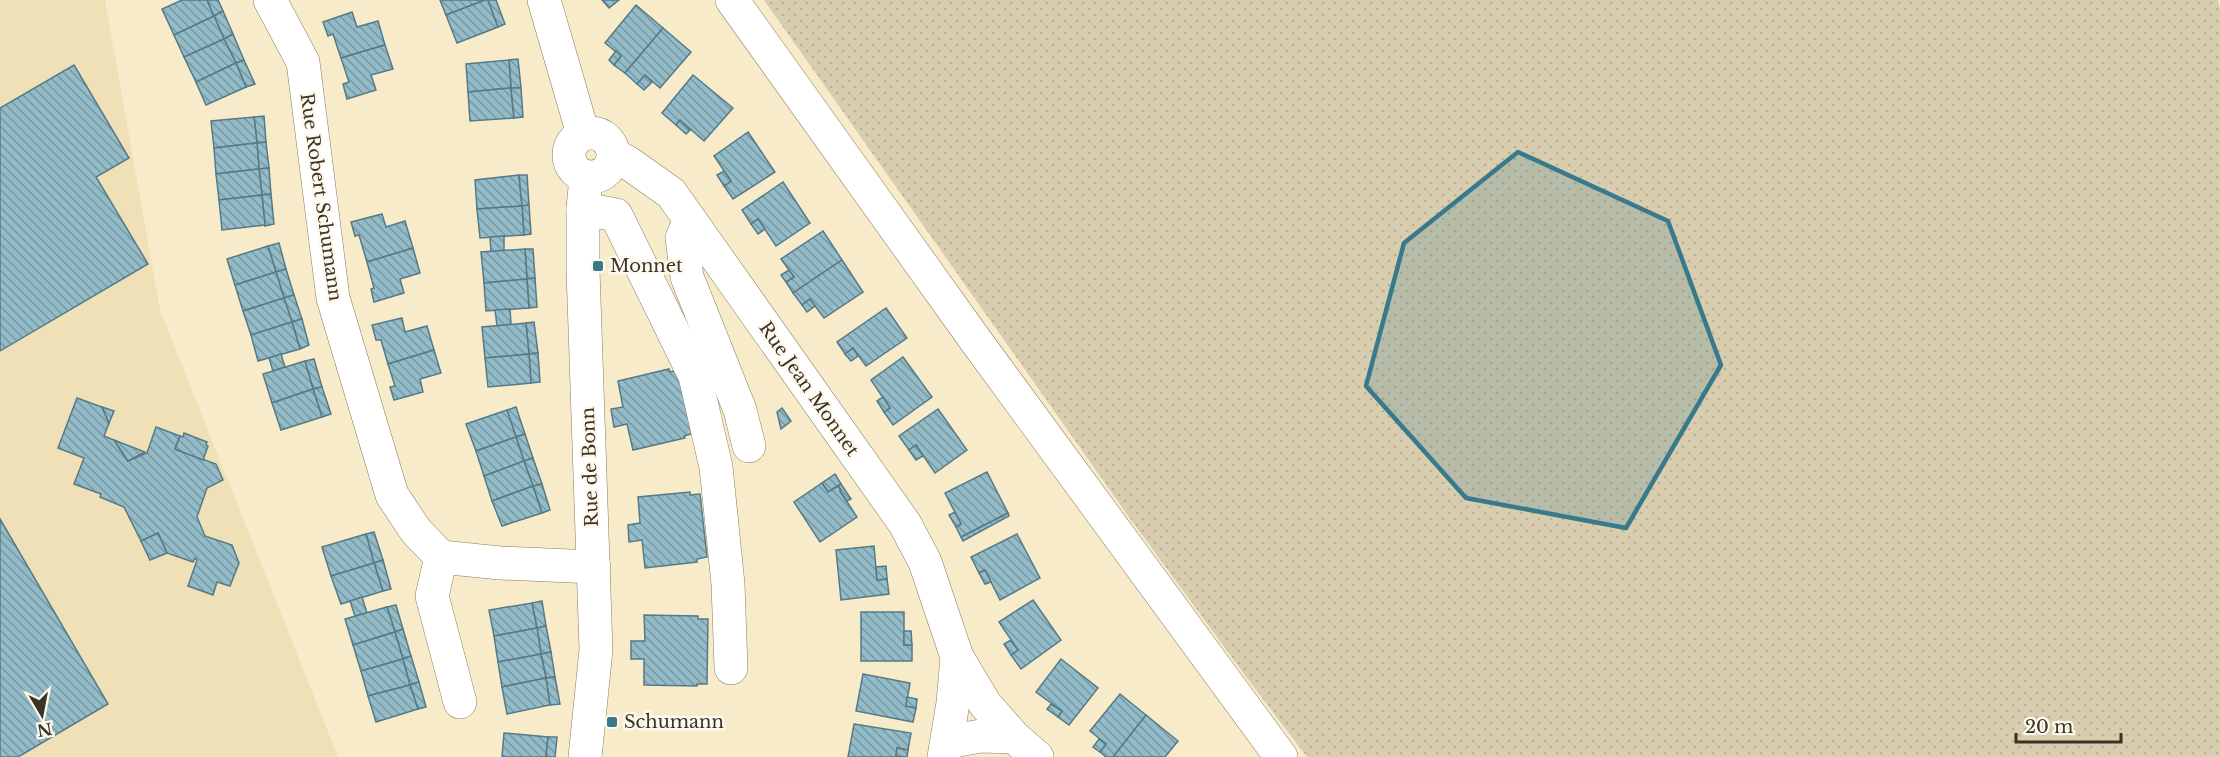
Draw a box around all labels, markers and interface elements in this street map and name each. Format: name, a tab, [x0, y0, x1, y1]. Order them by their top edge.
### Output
street label: Rue Robert Schumann	[295, 92, 347, 302]
place label: Monnet	[610, 255, 683, 277]
marker: Monnet	[591, 259, 605, 273]
street label: Rue Jean Monnet	[754, 318, 864, 461]
street label: Rue de Bonn	[577, 407, 603, 527]
north arrow	[12, 685, 72, 745]
scale bar	[2016, 706, 2121, 744]
place label: Schumann	[624, 711, 724, 733]
marker: Schumann	[605, 715, 619, 729]
text: 20 m	[2025, 716, 2073, 738]
text: N	[35, 719, 54, 741]

